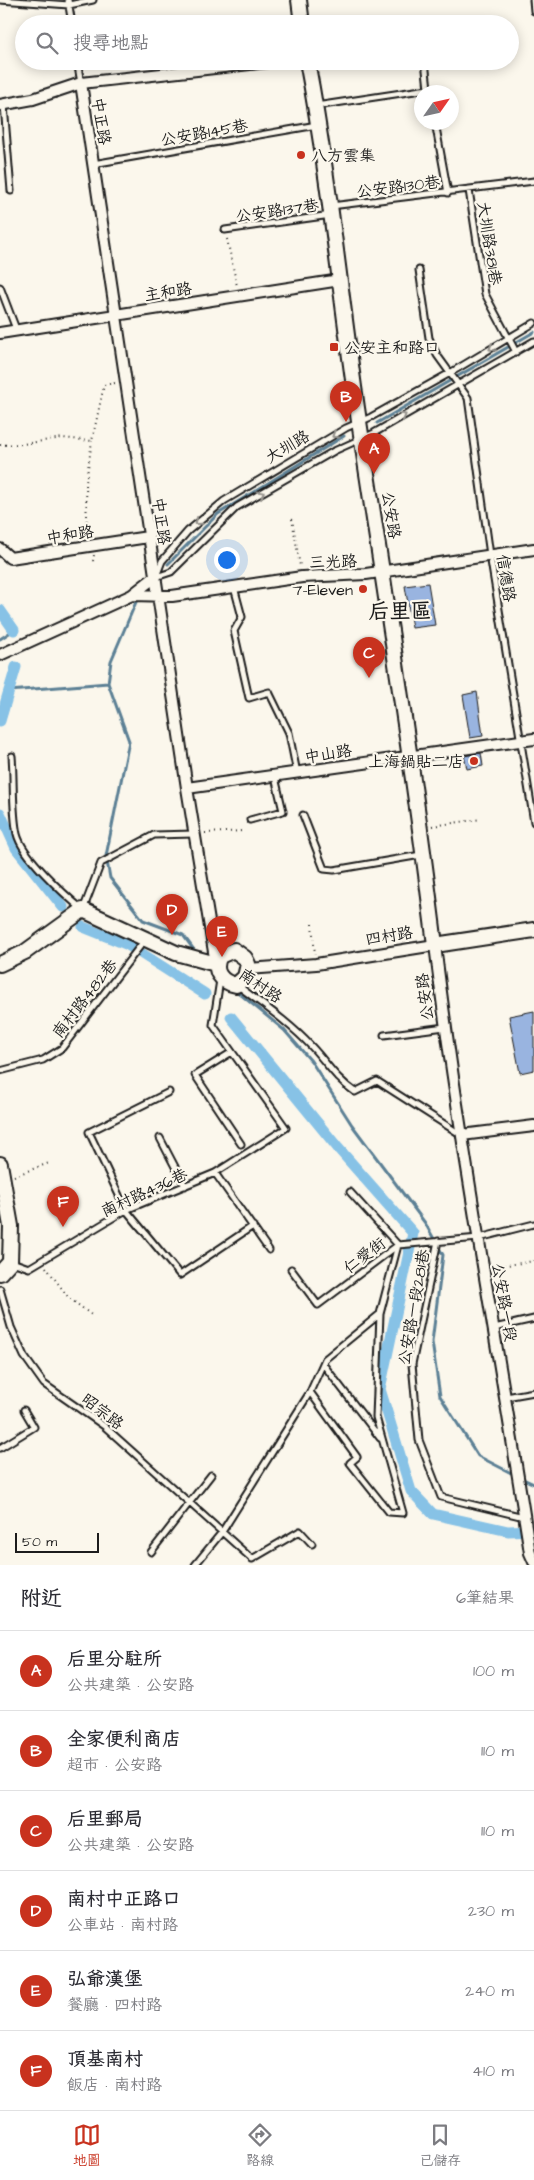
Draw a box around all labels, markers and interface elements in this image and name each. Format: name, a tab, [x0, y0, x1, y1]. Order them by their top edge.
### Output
search box	[15, 15, 519, 70]
icon: search	[33, 29, 61, 57]
text: 搜尋地點	[73, 30, 149, 57]
north arrow	[414, 85, 459, 130]
street label: 中正路	[86, 96, 116, 147]
street label: 公安路145巷	[159, 114, 250, 151]
place label: 八方雲集	[311, 145, 375, 167]
marker: 八方雲集	[295, 149, 307, 161]
street label: 公安路130巷	[355, 171, 441, 203]
street label: 公安路137巷	[234, 194, 320, 228]
street label: 大圳路381巷	[472, 200, 506, 287]
street label: 主和路	[143, 277, 194, 307]
place label: 公安主和路口	[344, 337, 440, 359]
marker: 公安主和路口	[328, 341, 340, 353]
one-way arrow	[489, 341, 498, 351]
pin: B	[330, 381, 362, 422]
one-way arrow	[398, 412, 407, 422]
street label: 大圳路	[261, 425, 314, 469]
one-way arrow	[331, 428, 340, 438]
pin: A	[358, 433, 390, 474]
one-way arrow	[255, 490, 264, 500]
street label: 公安路	[376, 490, 406, 541]
street label: 中正路	[147, 496, 175, 546]
one-way arrow	[195, 517, 204, 526]
street label: 中和路	[45, 520, 96, 550]
your location	[214, 547, 240, 573]
street label: 三光路	[309, 550, 357, 574]
street label: 信德路	[491, 553, 521, 604]
place label: 7-Eleven	[293, 579, 353, 601]
marker: 7-Eleven	[357, 583, 369, 595]
district label: 后里區	[369, 597, 432, 626]
pin: C	[353, 637, 385, 678]
street label: 中山路	[303, 739, 354, 769]
place label: 上海鍋貼二店	[368, 751, 464, 773]
marker: 上海鍋貼二店	[468, 755, 480, 767]
pin: D	[156, 894, 188, 935]
pin: E	[206, 916, 238, 957]
street label: 四村路	[364, 921, 415, 951]
street label: 南村路482巷	[47, 955, 123, 1043]
street label: 南村路	[234, 963, 286, 1008]
street label: 公安路	[411, 972, 439, 1022]
street label: 南村路436巷	[98, 1163, 191, 1223]
pin: F	[47, 1186, 79, 1227]
street label: 仁愛街	[339, 1233, 390, 1279]
street label: 公安路一段281巷	[393, 1247, 435, 1367]
street label: 公安路一段	[486, 1261, 522, 1343]
street label: 昭宗路	[77, 1389, 128, 1435]
scale bar	[15, 1530, 99, 1553]
text: 50 m	[22, 1532, 57, 1552]
text: 附近	[20, 1584, 62, 1613]
text: 6筆結果	[456, 1587, 514, 1609]
text: 后里分駐所	[67, 1646, 162, 1673]
text: A	[31, 1660, 41, 1682]
text: 100 m	[473, 1660, 514, 1682]
text: 公共建築 · 公安路	[67, 1674, 194, 1696]
text: 全家便利商店	[67, 1726, 181, 1753]
text: B	[30, 1740, 42, 1762]
text: 110 m	[481, 1740, 514, 1762]
text: 超市 · 公安路	[67, 1754, 162, 1776]
text: 后里郵局	[67, 1806, 143, 1833]
text: C	[30, 1820, 42, 1842]
text: 110 m	[481, 1820, 514, 1842]
text: 公共建築 · 公安路	[67, 1834, 194, 1856]
text: 南村中正路口	[67, 1886, 181, 1913]
text: D	[31, 1900, 41, 1922]
text: 230 m	[468, 1900, 514, 1922]
text: 公車站 · 南村路	[67, 1914, 178, 1936]
text: 弘爺漢堡	[67, 1966, 143, 1993]
text: E	[31, 1980, 41, 2002]
text: 240 m	[465, 1980, 514, 2002]
text: 餐廳 · 四村路	[67, 1994, 162, 2016]
text: 頂基南村	[67, 2046, 143, 2073]
text: F	[30, 2060, 42, 2082]
text: 410 m	[472, 2060, 514, 2082]
text: 飯店 · 南村路	[67, 2074, 162, 2096]
tab: 地圖	[73, 2121, 101, 2171]
tab: 路線	[246, 2121, 274, 2171]
tab: 已儲存	[419, 2121, 461, 2171]

